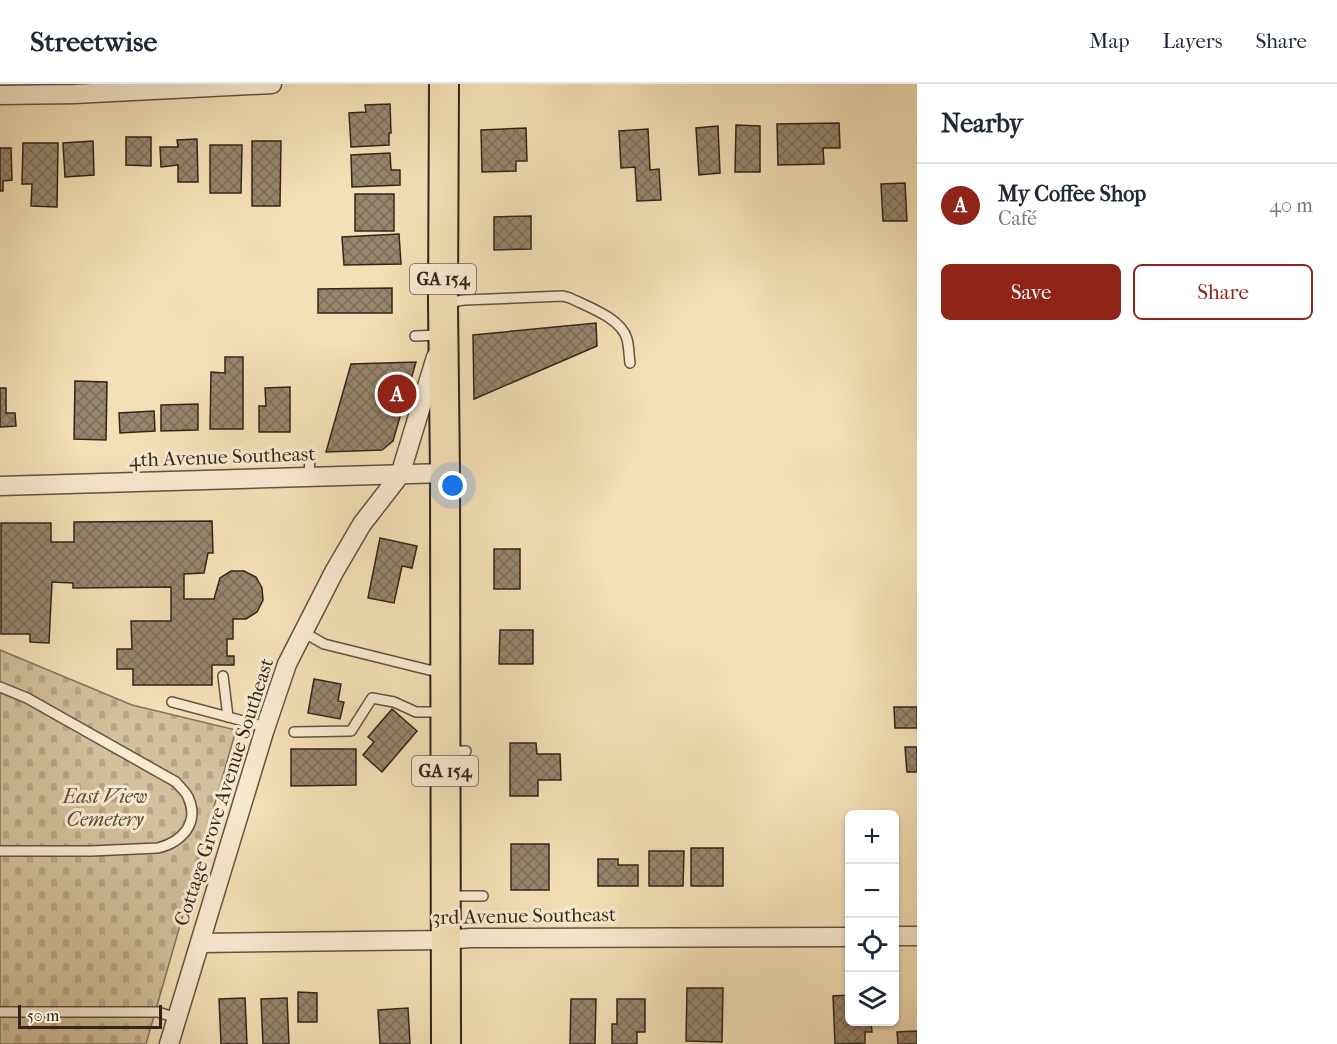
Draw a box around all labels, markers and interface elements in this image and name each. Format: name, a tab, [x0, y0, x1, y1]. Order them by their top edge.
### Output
text: Streetwise	[30, 25, 157, 58]
text: Map	[1089, 29, 1130, 53]
text: Layers	[1163, 29, 1222, 53]
text: Share	[1255, 29, 1307, 53]
text: Nearby	[941, 108, 1023, 139]
text: My Coffee Shop	[998, 181, 1146, 207]
text: A	[954, 194, 967, 217]
text: 40 m	[1269, 194, 1313, 217]
text: Café	[998, 207, 1037, 230]
road number: GA 154	[410, 264, 476, 294]
button: Save	[941, 264, 1121, 320]
button: Share	[1133, 264, 1313, 320]
pin: A	[378, 372, 416, 416]
street label: 4th Avenue Southeast	[128, 442, 316, 472]
your location	[438, 471, 467, 500]
street label: Cottage Grove Avenue Southeast	[170, 655, 278, 929]
road number: GA 154	[412, 756, 478, 786]
park label: East View Cemetery	[62, 785, 147, 831]
map controls	[845, 810, 899, 1026]
button: +	[845, 810, 899, 864]
button: −	[845, 864, 899, 918]
street label: 3rd Avenue Southeast	[432, 903, 616, 929]
button: locate	[845, 918, 899, 972]
button: layers	[845, 972, 899, 1026]
scale bar	[18, 1002, 162, 1030]
text: 50 m	[27, 1006, 59, 1025]

